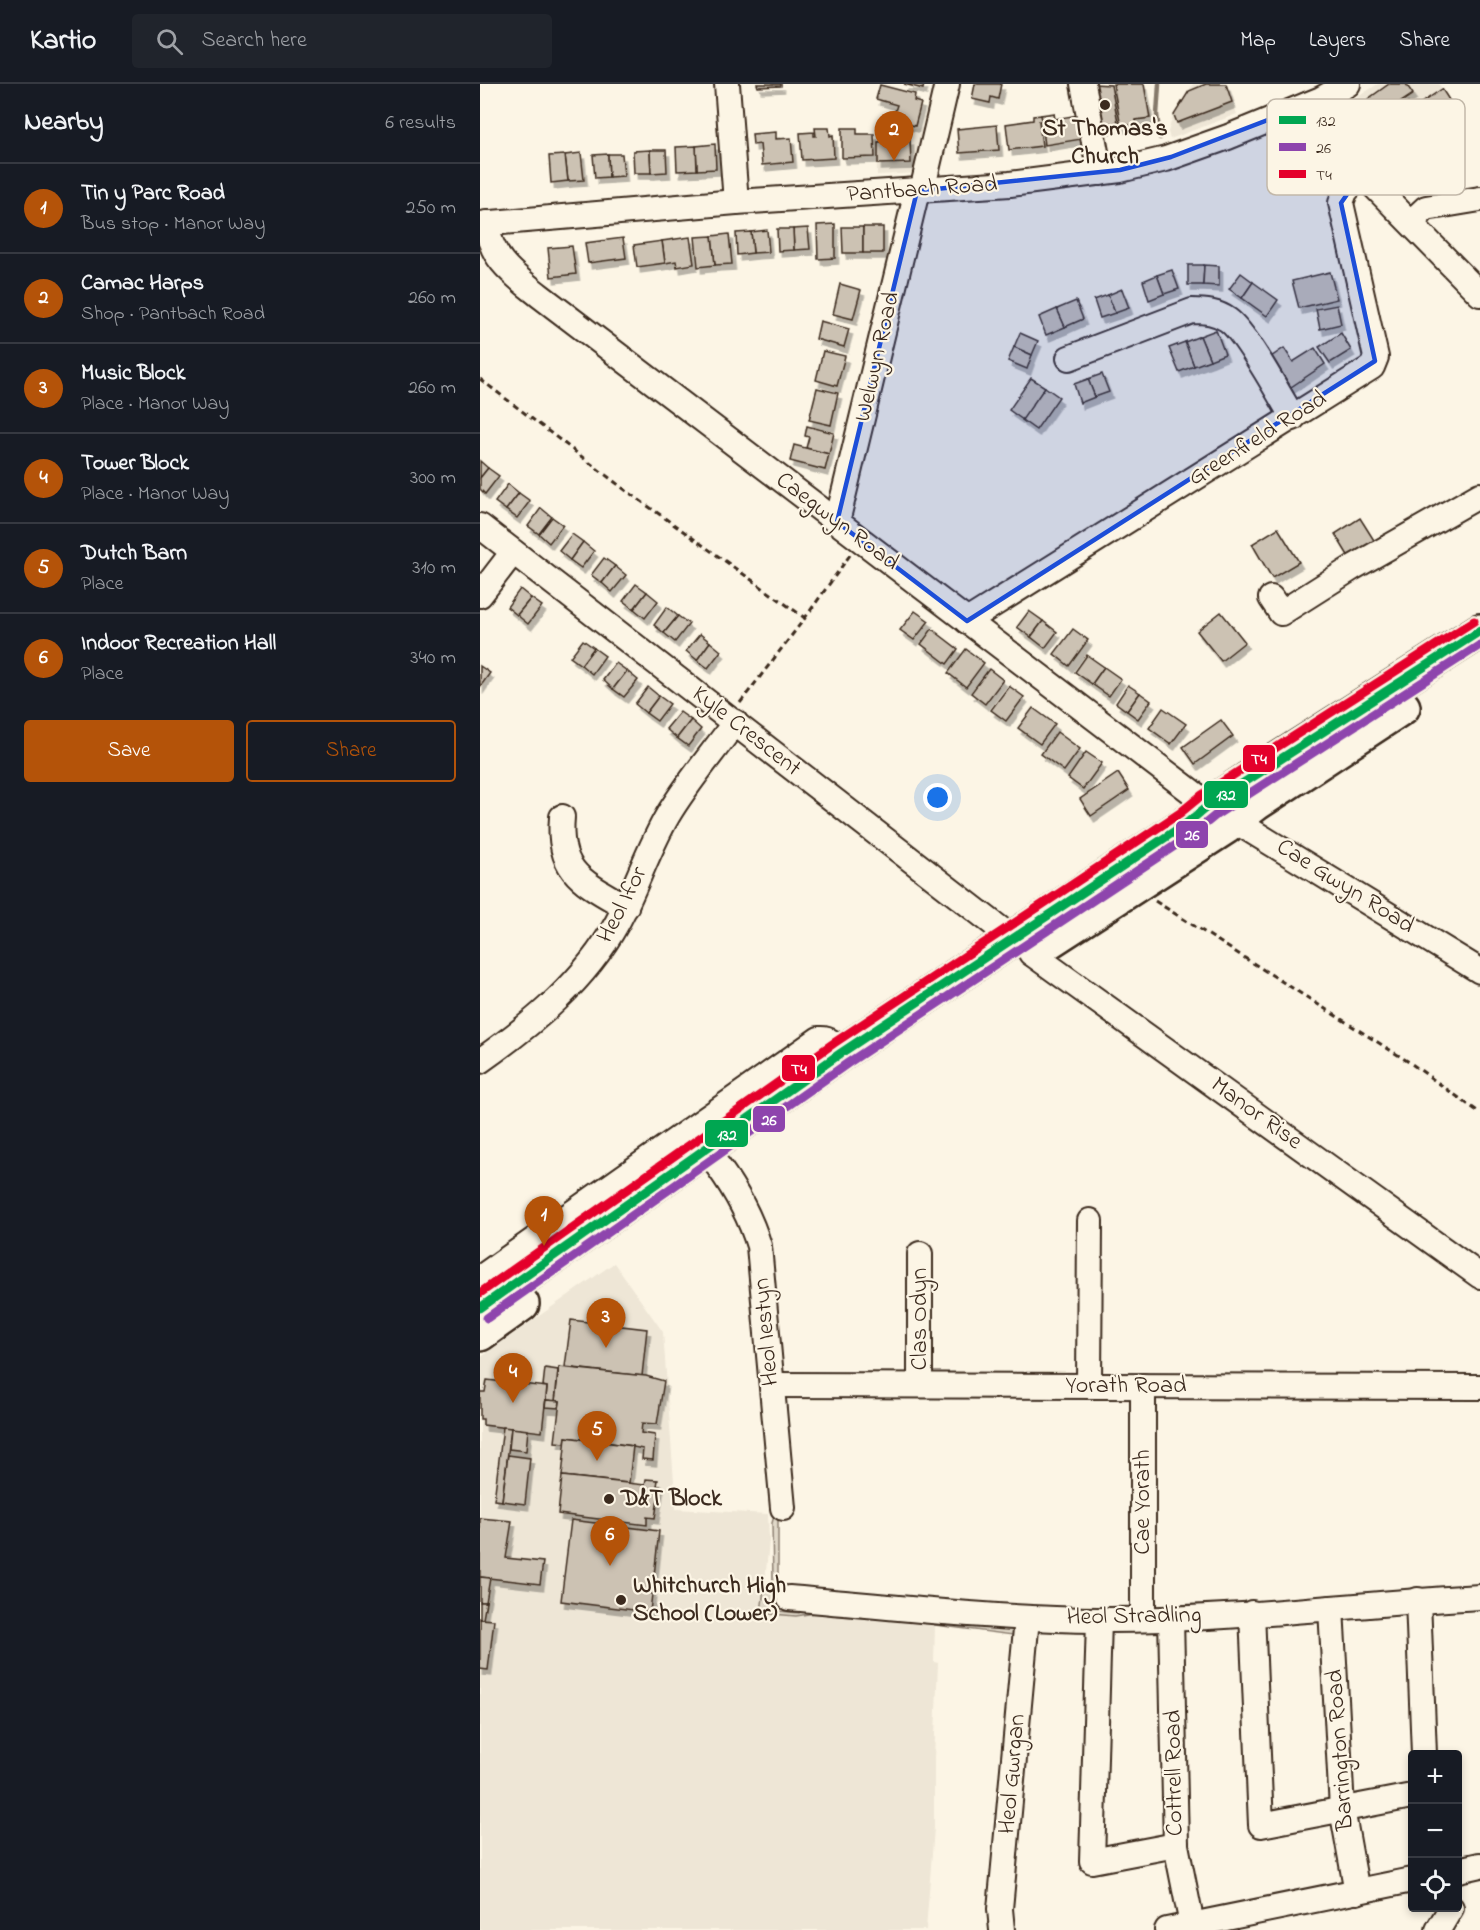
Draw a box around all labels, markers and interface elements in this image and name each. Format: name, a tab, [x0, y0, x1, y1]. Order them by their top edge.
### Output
search box	[132, 14, 552, 68]
text: Kartio	[30, 21, 96, 62]
icon: search	[153, 25, 186, 58]
text: Search here	[201, 25, 307, 57]
text: Map	[1240, 26, 1276, 56]
text: Layers	[1309, 26, 1366, 56]
text: Share	[1399, 26, 1450, 56]
marker: St Thomas's Church	[1098, 98, 1112, 112]
legend	[1267, 99, 1465, 195]
text: Nearby	[24, 104, 103, 142]
text: 6 results	[385, 109, 456, 138]
text: 132	[1316, 110, 1336, 134]
pin: 2	[874, 112, 914, 161]
place label: St Thomas's Church	[1042, 112, 1168, 175]
text: 26	[1316, 137, 1331, 161]
text: T4	[1316, 164, 1332, 188]
street label: Pantbach Road	[845, 167, 999, 213]
text: Tin y Parc Road	[81, 178, 225, 210]
text: 1	[40, 194, 47, 223]
text: 250 m	[405, 194, 456, 223]
text: Bus stop · Manor Way	[81, 210, 265, 239]
text: Camac Harps	[81, 268, 204, 300]
text: 2	[39, 284, 48, 313]
text: 260 m	[408, 284, 456, 313]
street label: Welwyn Road	[846, 288, 911, 426]
text: Shop · Pantbach Road	[81, 300, 265, 329]
text: Music Block	[81, 358, 185, 390]
text: 3	[39, 374, 48, 403]
text: 260 m	[408, 374, 456, 403]
street label: Greenfield Road	[1182, 382, 1335, 496]
text: Place · Manor Way	[81, 390, 229, 419]
text: Tower Block	[81, 448, 189, 480]
text: 4	[39, 464, 48, 493]
text: 300 m	[410, 464, 456, 493]
street label: Caegwyn Road	[767, 464, 907, 581]
text: Place · Manor Way	[81, 480, 229, 509]
text: Dutch Barn	[81, 538, 187, 570]
text: 5	[38, 554, 49, 583]
text: 310 m	[412, 554, 456, 583]
text: Place	[81, 570, 123, 599]
text: Indoor Recreation Hall	[81, 628, 276, 660]
text: 6	[39, 644, 48, 673]
text: 340 m	[410, 644, 456, 673]
text: Place	[81, 660, 123, 689]
street label: Kyle Crescent	[683, 678, 808, 787]
button: Save	[24, 720, 234, 782]
button: Share	[246, 720, 456, 782]
line badge: T4	[1242, 744, 1276, 773]
text: T4	[1251, 748, 1267, 772]
line badge: 132	[1203, 780, 1249, 809]
your location	[923, 783, 952, 812]
text: 132	[1216, 784, 1236, 808]
line badge: 26	[1175, 820, 1209, 849]
text: 26	[1184, 824, 1200, 848]
street label: Cae Gwyn Road	[1269, 831, 1421, 945]
street label: Heol Ifor	[589, 860, 657, 949]
line badge: T4	[781, 1054, 816, 1082]
text: T4	[791, 1058, 807, 1082]
street label: Manor Rise	[1203, 1069, 1309, 1159]
line badge: 26	[752, 1105, 786, 1133]
text: 26	[761, 1109, 777, 1133]
line badge: 132	[704, 1119, 749, 1148]
text: 132	[717, 1124, 737, 1148]
pin: 1	[524, 1196, 564, 1246]
street label: Clas Odyn	[903, 1268, 939, 1370]
street label: Heol Iestyn	[745, 1276, 790, 1387]
pin: 3	[586, 1298, 626, 1348]
pin: 4	[494, 1354, 532, 1403]
street label: Yorath Road	[1066, 1369, 1187, 1404]
pin: 5	[578, 1412, 616, 1461]
street label: Cae Yorath	[1126, 1449, 1161, 1555]
place label: D&T Block	[620, 1482, 722, 1517]
marker: D&T Block	[602, 1492, 616, 1506]
pin: 6	[590, 1516, 630, 1566]
place label: Whitchurch High School (Lower)	[633, 1569, 786, 1632]
marker: Whitchurch High School (Lower)	[614, 1593, 628, 1607]
street label: Heol Stradling	[1066, 1598, 1202, 1636]
street label: Barrington Road	[1318, 1668, 1364, 1833]
street label: Cottrell Road	[1156, 1709, 1194, 1836]
street label: Heol Gwrgan	[990, 1713, 1036, 1835]
map controls	[1408, 1750, 1462, 1912]
button: +	[1408, 1750, 1462, 1804]
button: −	[1408, 1804, 1462, 1858]
button: locate	[1408, 1858, 1462, 1912]

